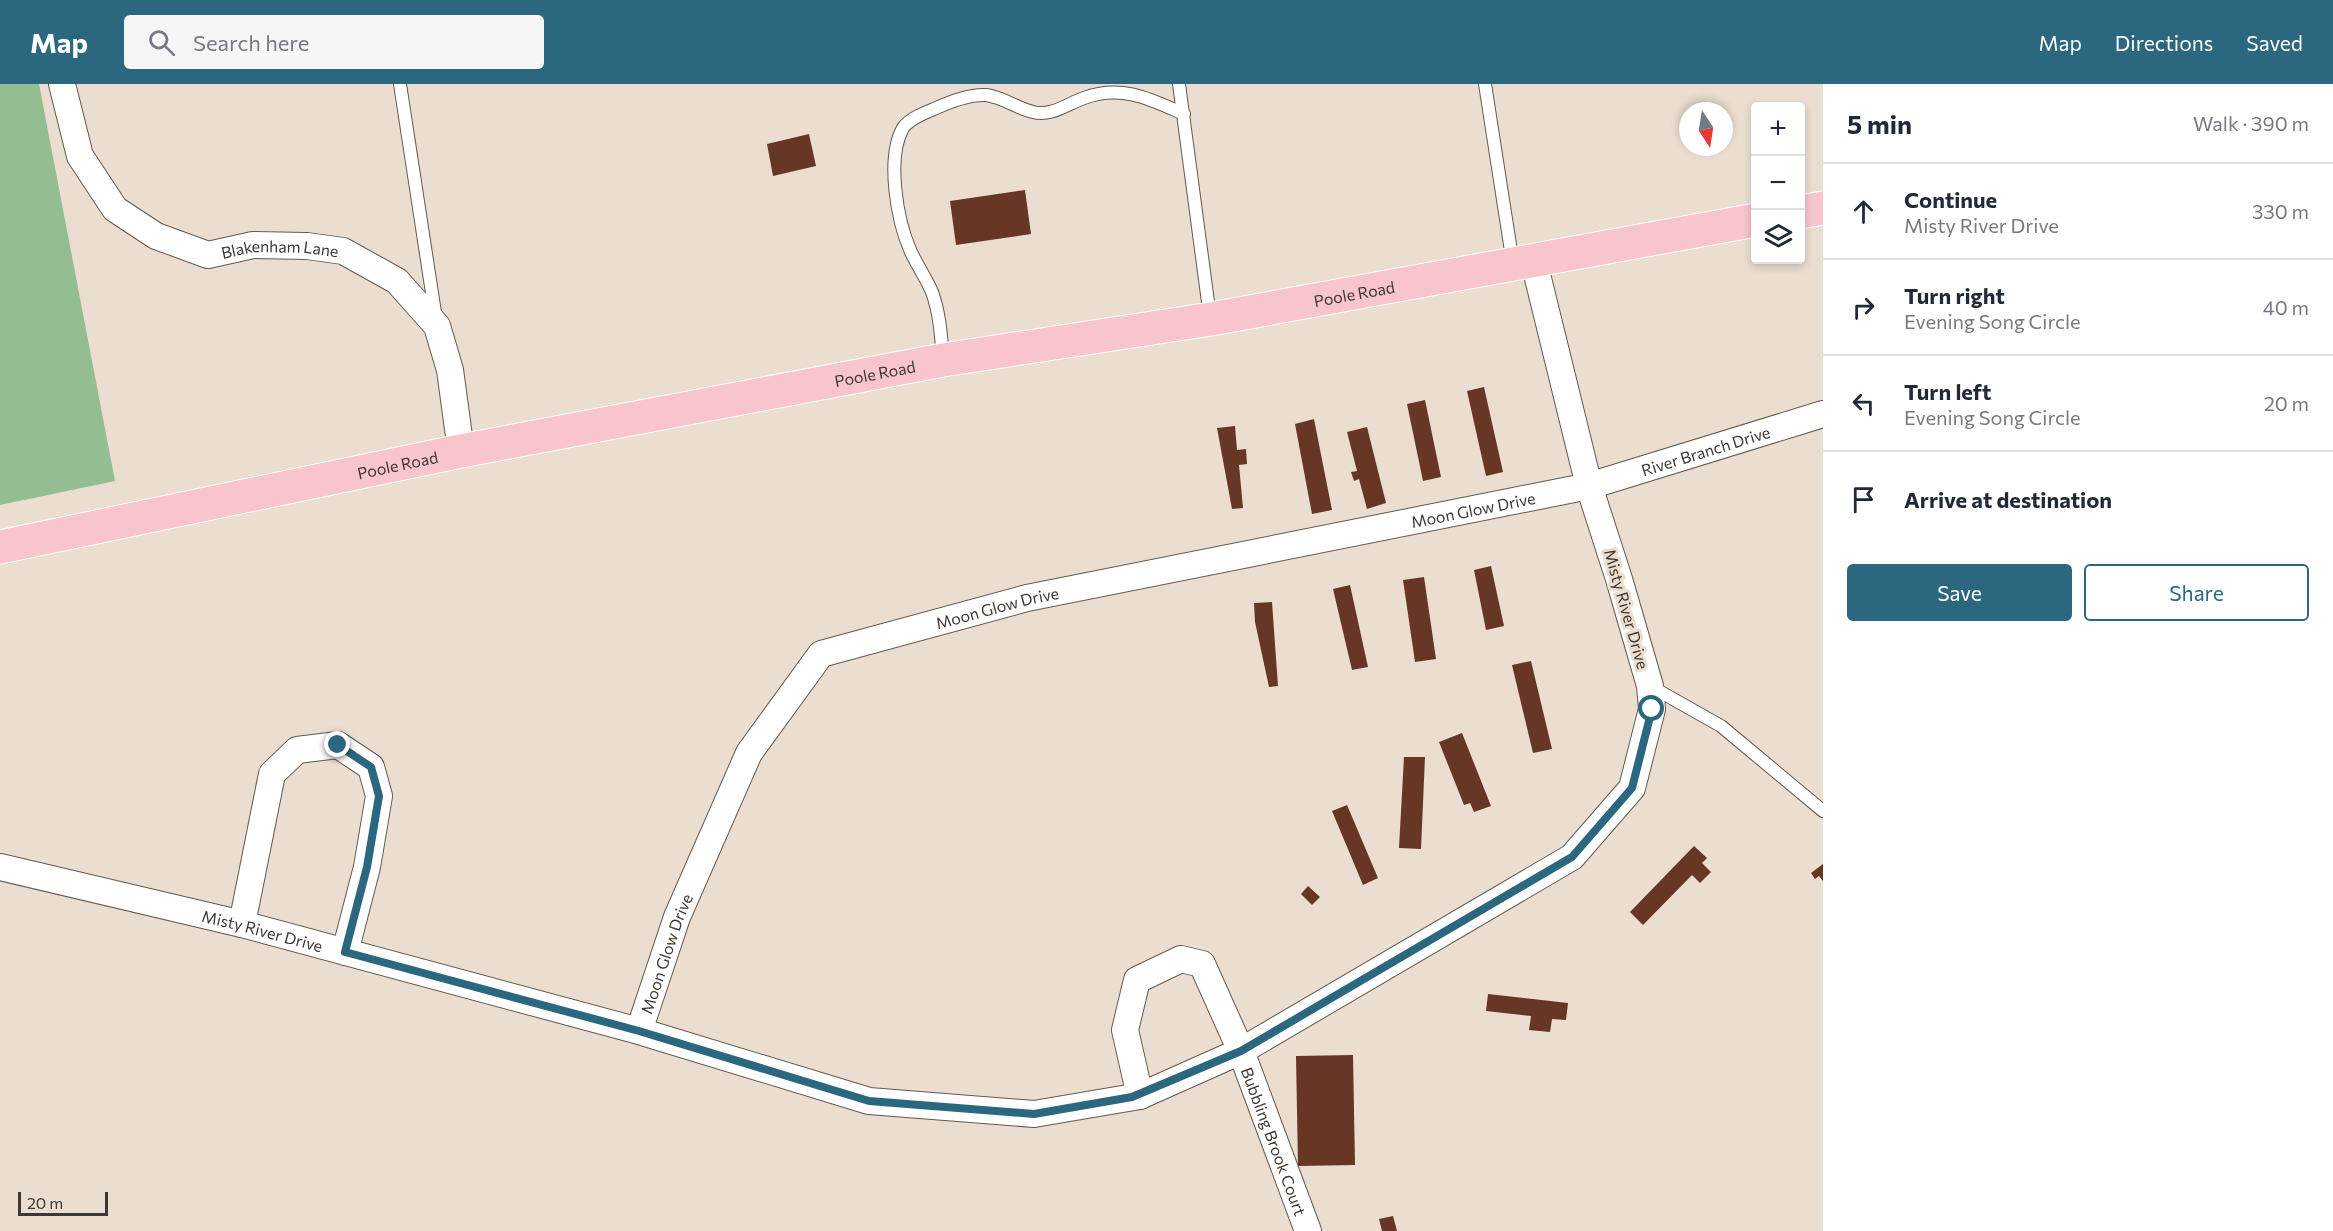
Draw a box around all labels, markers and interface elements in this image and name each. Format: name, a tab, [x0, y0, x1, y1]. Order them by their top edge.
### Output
search box	[124, 15, 544, 69]
text: Map	[30, 25, 88, 59]
icon: search	[145, 26, 178, 59]
text: Search here	[193, 29, 309, 56]
text: Map	[2039, 30, 2082, 55]
text: Directions	[2115, 30, 2213, 55]
text: Saved	[2246, 30, 2303, 55]
north arrow	[1679, 102, 1733, 156]
map controls	[1751, 102, 1805, 264]
button: +	[1751, 102, 1805, 156]
text: 5 min	[1847, 108, 1912, 139]
text: Walk · 390 m	[2193, 111, 2309, 135]
button: −	[1751, 156, 1805, 210]
text: Continue	[1904, 186, 1997, 213]
icon: ahead	[1847, 195, 1880, 228]
text: 330 m	[2252, 199, 2309, 223]
button: layers	[1751, 210, 1805, 264]
text: Misty River Drive	[1904, 213, 2059, 237]
street label: Blakenham Lane	[219, 235, 340, 261]
street label: Poole Road	[1312, 276, 1396, 310]
text: Turn right	[1904, 282, 2005, 309]
icon: right	[1847, 291, 1880, 324]
text: 40 m	[2263, 295, 2309, 319]
text: Evening Song Circle	[1904, 309, 2081, 333]
street label: Poole Road	[833, 356, 917, 390]
text: Turn left	[1904, 378, 1991, 405]
icon: left	[1847, 387, 1880, 420]
text: 20 m	[2264, 391, 2309, 415]
text: Evening Song Circle	[1904, 405, 2081, 429]
street label: River Branch Drive	[1639, 421, 1772, 479]
street label: Poole Road	[355, 447, 439, 482]
icon: arrive	[1847, 483, 1880, 516]
text: Arrive at destination	[1904, 486, 2112, 513]
street label: Moon Glow Drive	[1409, 487, 1537, 531]
street label: Misty River Drive	[1601, 547, 1653, 671]
button: Save	[1847, 564, 2072, 621]
button: Share	[2084, 564, 2309, 621]
street label: Moon Glow Drive	[933, 582, 1060, 632]
route start	[1638, 695, 1664, 721]
route end	[324, 731, 350, 757]
street label: Moon Glow Drive	[636, 890, 696, 1016]
street label: Misty River Drive	[200, 905, 325, 955]
street label: Bubbling Brook Court	[1238, 1064, 1311, 1219]
scale bar	[18, 1189, 108, 1216]
text: 20 m	[27, 1193, 63, 1212]

